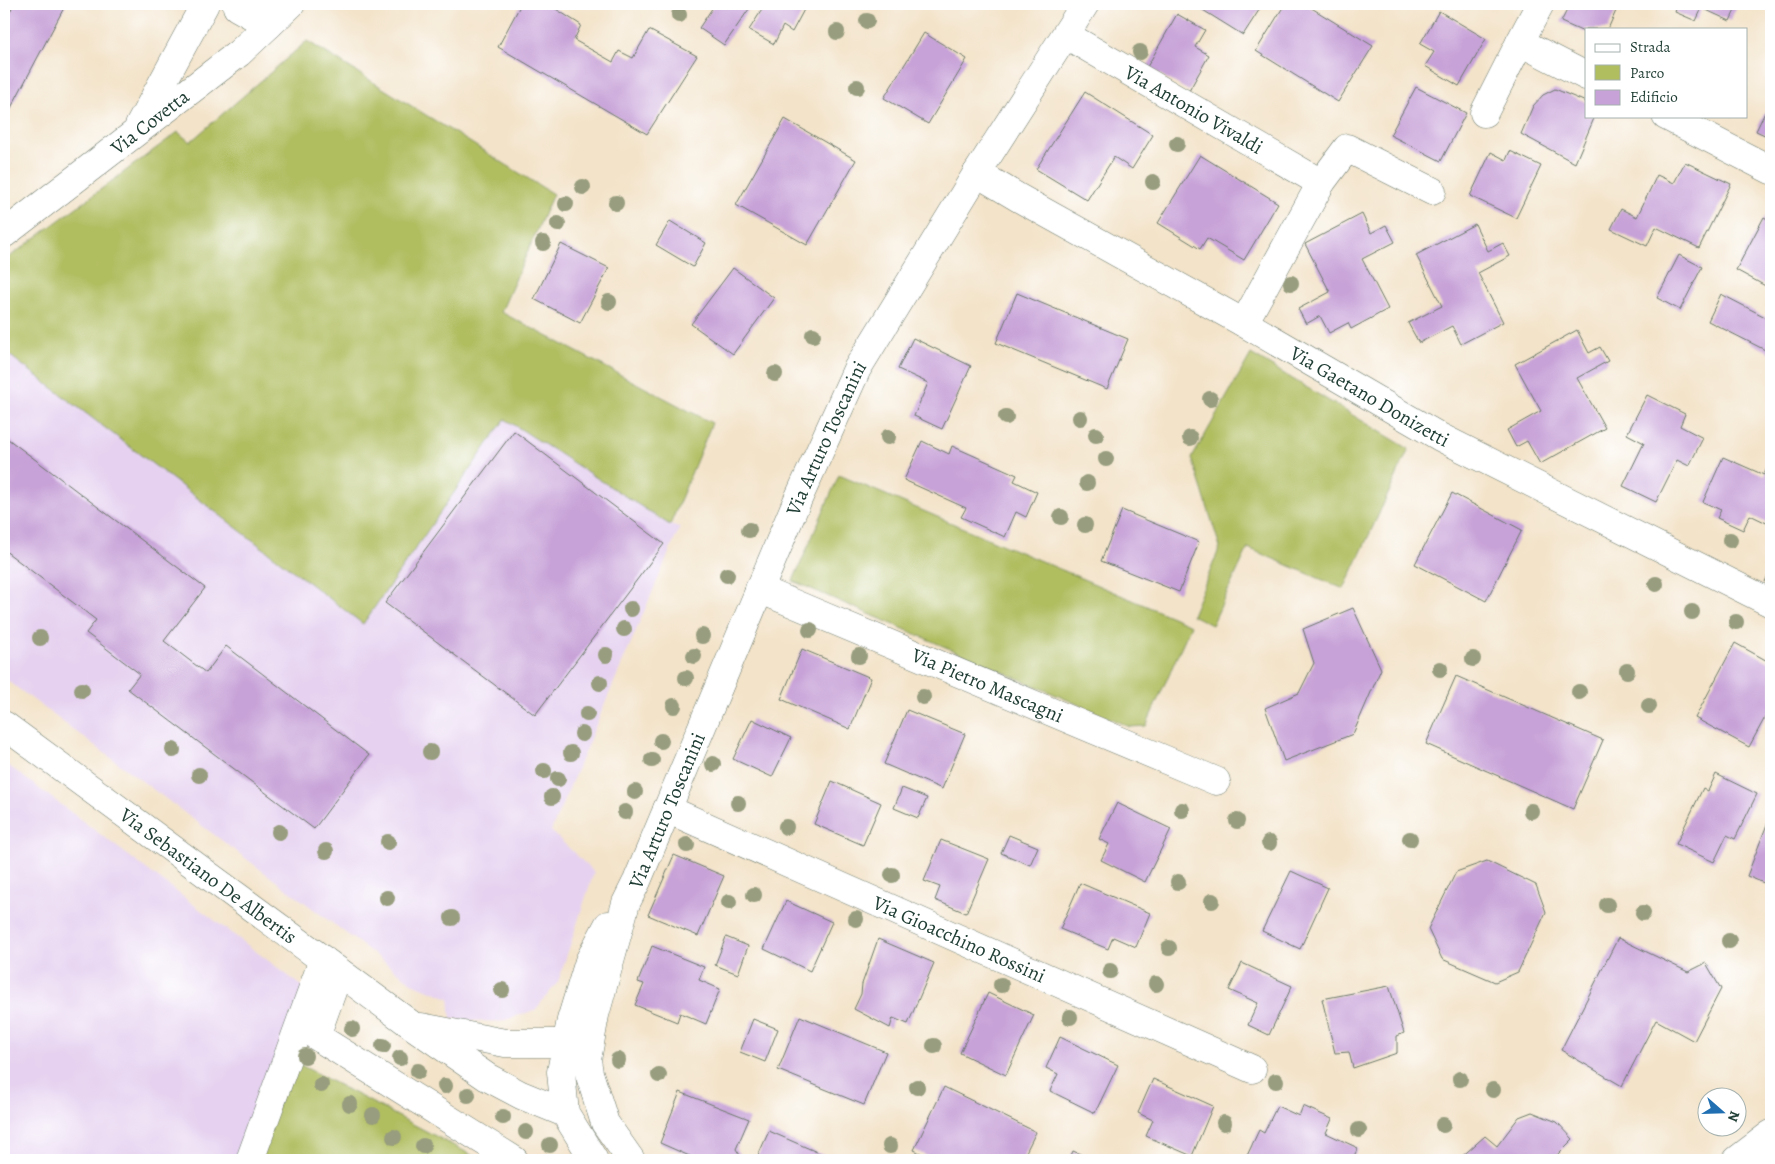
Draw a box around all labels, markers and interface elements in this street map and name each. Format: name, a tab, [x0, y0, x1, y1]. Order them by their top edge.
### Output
legend	[1585, 28, 1748, 118]
text: Strada	[1630, 37, 1671, 57]
street label: Via Antonio Vivaldi	[1119, 58, 1268, 160]
text: Parco	[1630, 63, 1664, 83]
street label: Via Covetta	[104, 82, 195, 161]
text: Edificio	[1630, 87, 1678, 107]
street label: Via Gaetano Donizetti	[1284, 339, 1454, 453]
street label: Via Arturo Toscanini	[779, 355, 873, 520]
street label: Via Pietro Mascagni	[907, 641, 1068, 729]
street label: Via Arturo Toscanini	[621, 728, 712, 894]
street label: Via Sebastiano De Albertis	[114, 801, 303, 950]
street label: Via Gioacchino Rossini	[868, 888, 1050, 989]
north arrow	[1698, 1086, 1748, 1136]
text: N	[1723, 1108, 1744, 1124]

